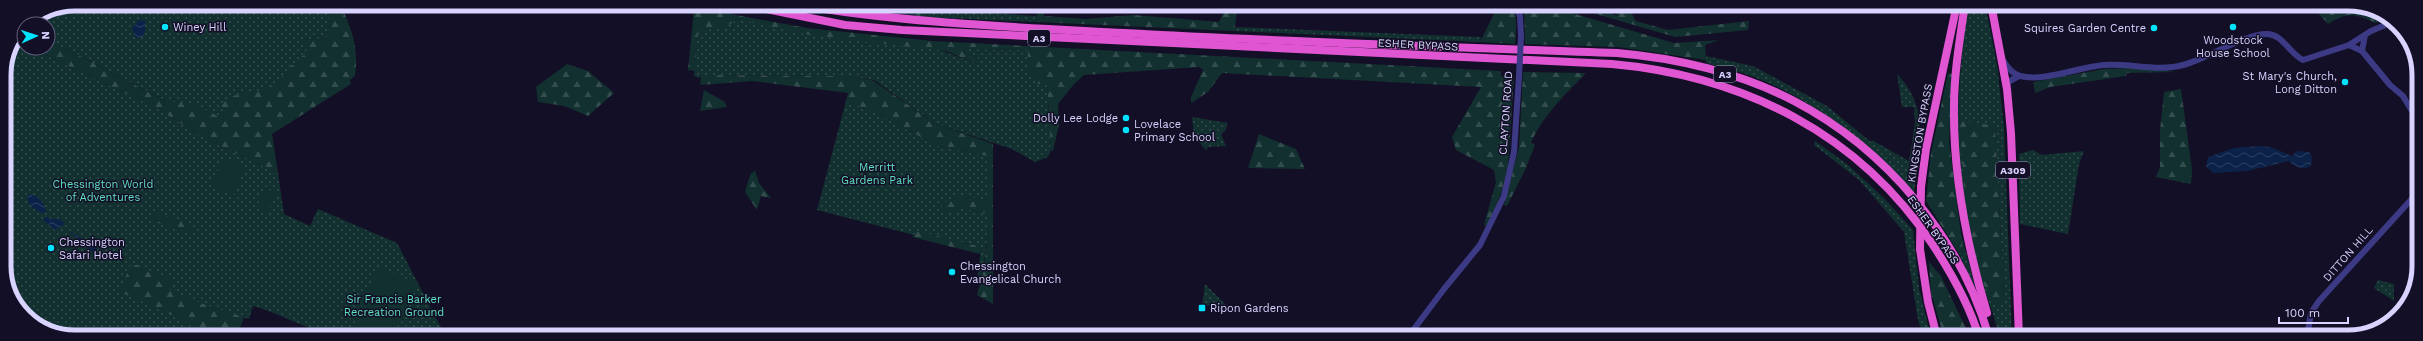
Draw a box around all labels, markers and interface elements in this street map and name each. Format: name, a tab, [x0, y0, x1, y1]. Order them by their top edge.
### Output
north arrow	[16, 16, 56, 56]
place label: Winey Hill	[173, 21, 227, 34]
marker: Winey Hill	[160, 22, 170, 32]
place label: Squires Garden Centre	[2024, 22, 2146, 35]
marker: Woodstock House School	[2228, 22, 2238, 32]
marker: Squires Garden Centre	[2149, 23, 2159, 33]
road number: A3	[1028, 30, 1050, 46]
text: N	[39, 31, 52, 40]
place label: Woodstock House School	[2196, 34, 2271, 60]
street label: ESHER BYPASS	[1377, 36, 1459, 54]
road number: A3	[1714, 66, 1736, 82]
place label: St Mary's Church, Long Ditton	[2243, 70, 2337, 96]
street label: CLAYTON ROAD	[1497, 71, 1515, 155]
marker: St Mary's Church, Long Ditton	[2340, 77, 2350, 87]
street label: KINGSTON BYPASS	[1905, 83, 1935, 183]
place label: Dolly Lee Lodge	[1033, 112, 1118, 125]
marker: Dolly Lee Lodge	[1121, 113, 1131, 123]
place label: Lovelace Primary School	[1134, 118, 1216, 144]
marker: Lovelace Primary School	[1121, 125, 1131, 135]
park label: Merritt Gardens Park	[841, 161, 913, 187]
road number: A309	[1996, 162, 2030, 178]
park label: Chessington World of Adventures	[53, 178, 153, 204]
street label: ESHER BYPASS	[1905, 193, 1961, 267]
street label: DITTON HILL	[2321, 223, 2376, 284]
place label: Chessington Safari Hotel	[59, 236, 125, 262]
marker: Chessington Safari Hotel	[46, 243, 56, 253]
place label: Chessington Evangelical Church	[960, 260, 1061, 286]
marker: Chessington Evangelical Church	[947, 267, 957, 277]
park label: Sir Francis Barker Recreation Ground	[344, 293, 444, 319]
scale bar	[2279, 299, 2348, 325]
place label: Ripon Gardens	[1210, 302, 1289, 315]
marker: Ripon Gardens	[1197, 303, 1207, 313]
text: 100 m	[2285, 306, 2320, 320]

